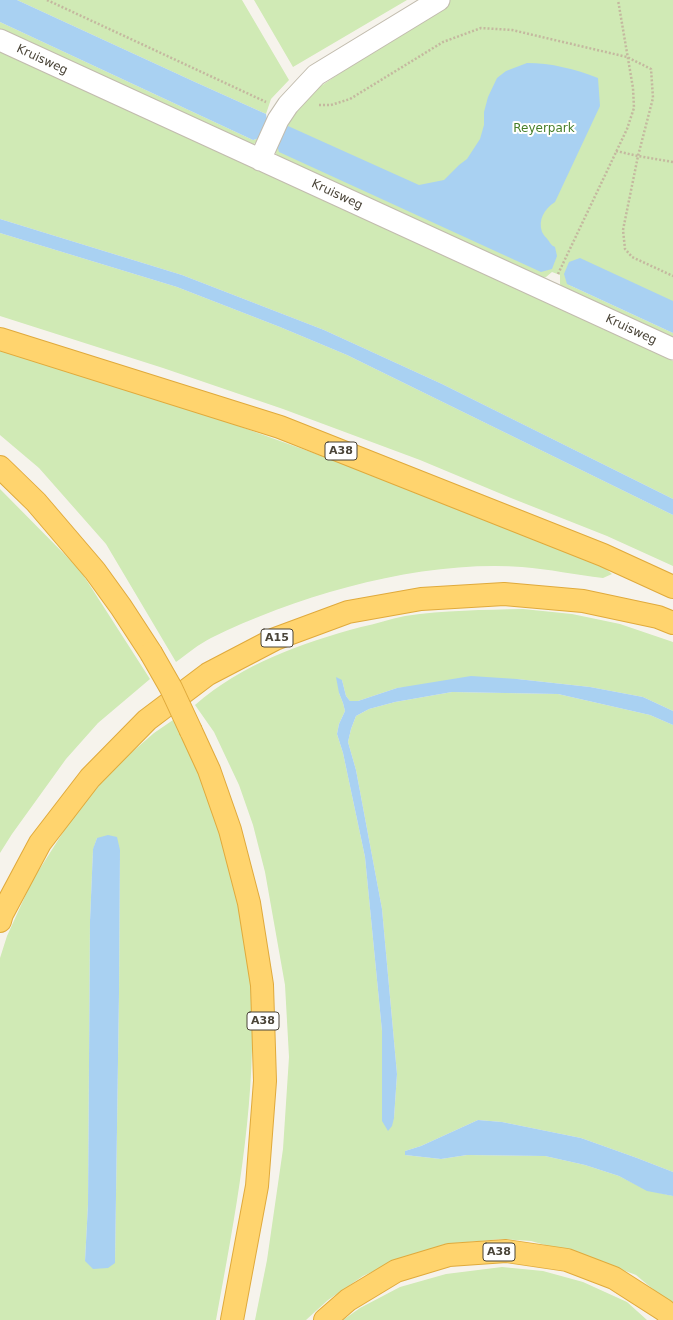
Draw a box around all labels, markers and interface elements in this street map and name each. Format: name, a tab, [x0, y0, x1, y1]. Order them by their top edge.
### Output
street label: Kruisweg	[14, 42, 70, 78]
park label: Reyerpark	[513, 122, 575, 136]
street label: Kruisweg	[309, 177, 365, 213]
street label: Kruisweg	[603, 312, 659, 348]
road number: A38	[325, 442, 357, 460]
road number: A15	[261, 629, 293, 647]
road number: A38	[247, 1012, 279, 1030]
road number: A38	[483, 1243, 515, 1261]

